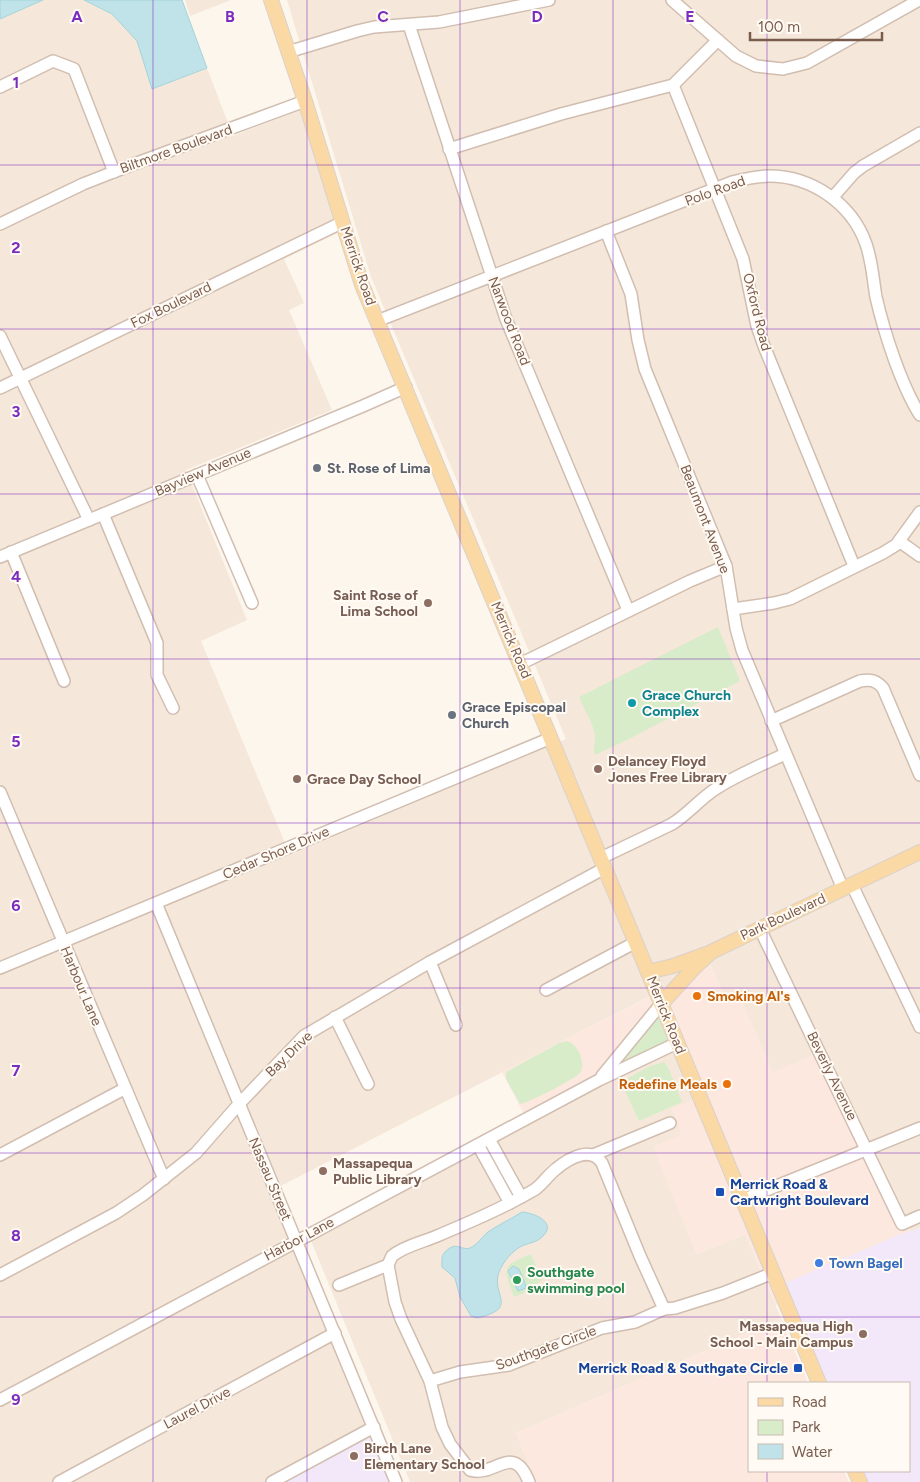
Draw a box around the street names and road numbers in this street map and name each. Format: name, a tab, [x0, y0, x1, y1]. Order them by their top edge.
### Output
street label: Biltmore Boulevard	[118, 121, 234, 177]
street label: Polo Road	[682, 172, 748, 210]
street label: Merrick Road	[337, 224, 379, 308]
street label: Oxford Road	[739, 271, 775, 353]
street label: Narwood Road	[484, 274, 534, 368]
street label: Fox Boulevard	[128, 278, 214, 332]
street label: Bayview Avenue	[152, 444, 254, 500]
street label: Beaumont Avenue	[676, 462, 734, 576]
street label: Merrick Road	[487, 599, 535, 681]
street label: Cedar Shore Drive	[220, 823, 332, 883]
street label: Park Boulevard	[738, 890, 828, 944]
street label: Harbour Lane	[57, 944, 105, 1029]
street label: Merrick Road	[643, 974, 689, 1056]
street label: Bay Drive	[262, 1027, 316, 1081]
street label: Beverly Avenue	[803, 1029, 861, 1124]
street label: Nassau Street	[245, 1135, 295, 1223]
street label: Harbor Lane	[261, 1213, 337, 1265]
street label: Southgate Circle	[493, 1322, 599, 1374]
street label: Laurel Drive	[161, 1383, 234, 1433]

